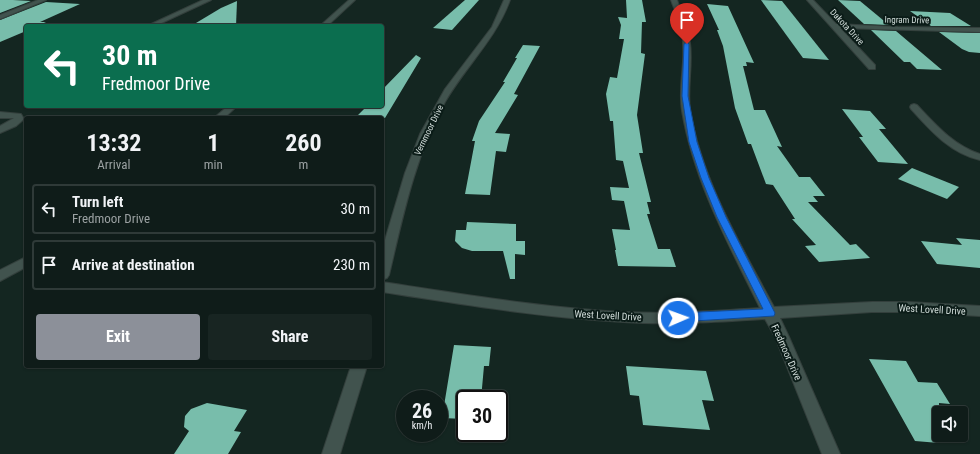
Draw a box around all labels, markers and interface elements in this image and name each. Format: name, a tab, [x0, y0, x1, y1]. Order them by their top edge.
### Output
pin	[670, 3, 704, 44]
street label: Dakota Drive	[828, 7, 866, 47]
icon: arrive	[676, 9, 698, 31]
street label: Ingram Drive	[885, 15, 929, 25]
text: 30 m	[102, 39, 158, 72]
icon: left	[36, 40, 88, 92]
text: Fredmoor Drive	[102, 73, 210, 94]
street label: Vernmoor Drive	[413, 103, 445, 157]
text: 13:32	[86, 129, 141, 157]
text: 1	[207, 129, 219, 157]
text: 260	[285, 129, 322, 157]
text: Arrival	[97, 157, 130, 172]
text: min	[204, 157, 223, 172]
text: m	[299, 157, 308, 172]
text: Turn left	[72, 193, 123, 211]
icon: left	[38, 198, 60, 220]
text: 30 m	[340, 200, 370, 218]
text: Fredmoor Drive	[72, 211, 150, 226]
icon: arrive	[38, 254, 60, 276]
text: Arrive at destination	[72, 256, 195, 274]
text: 230 m	[333, 256, 370, 274]
position arrow	[657, 297, 699, 339]
street label: West Lovell Drive	[898, 302, 966, 317]
street label: West Lovell Drive	[574, 308, 642, 323]
button: Exit	[36, 314, 200, 360]
button: Share	[208, 314, 372, 360]
street label: Fredmoor Drive	[769, 322, 804, 382]
speed limit sign: 30	[456, 390, 508, 442]
text: 26	[412, 399, 432, 423]
map controls	[932, 406, 968, 442]
button: sound	[932, 406, 968, 442]
text: km/h	[412, 420, 432, 431]

